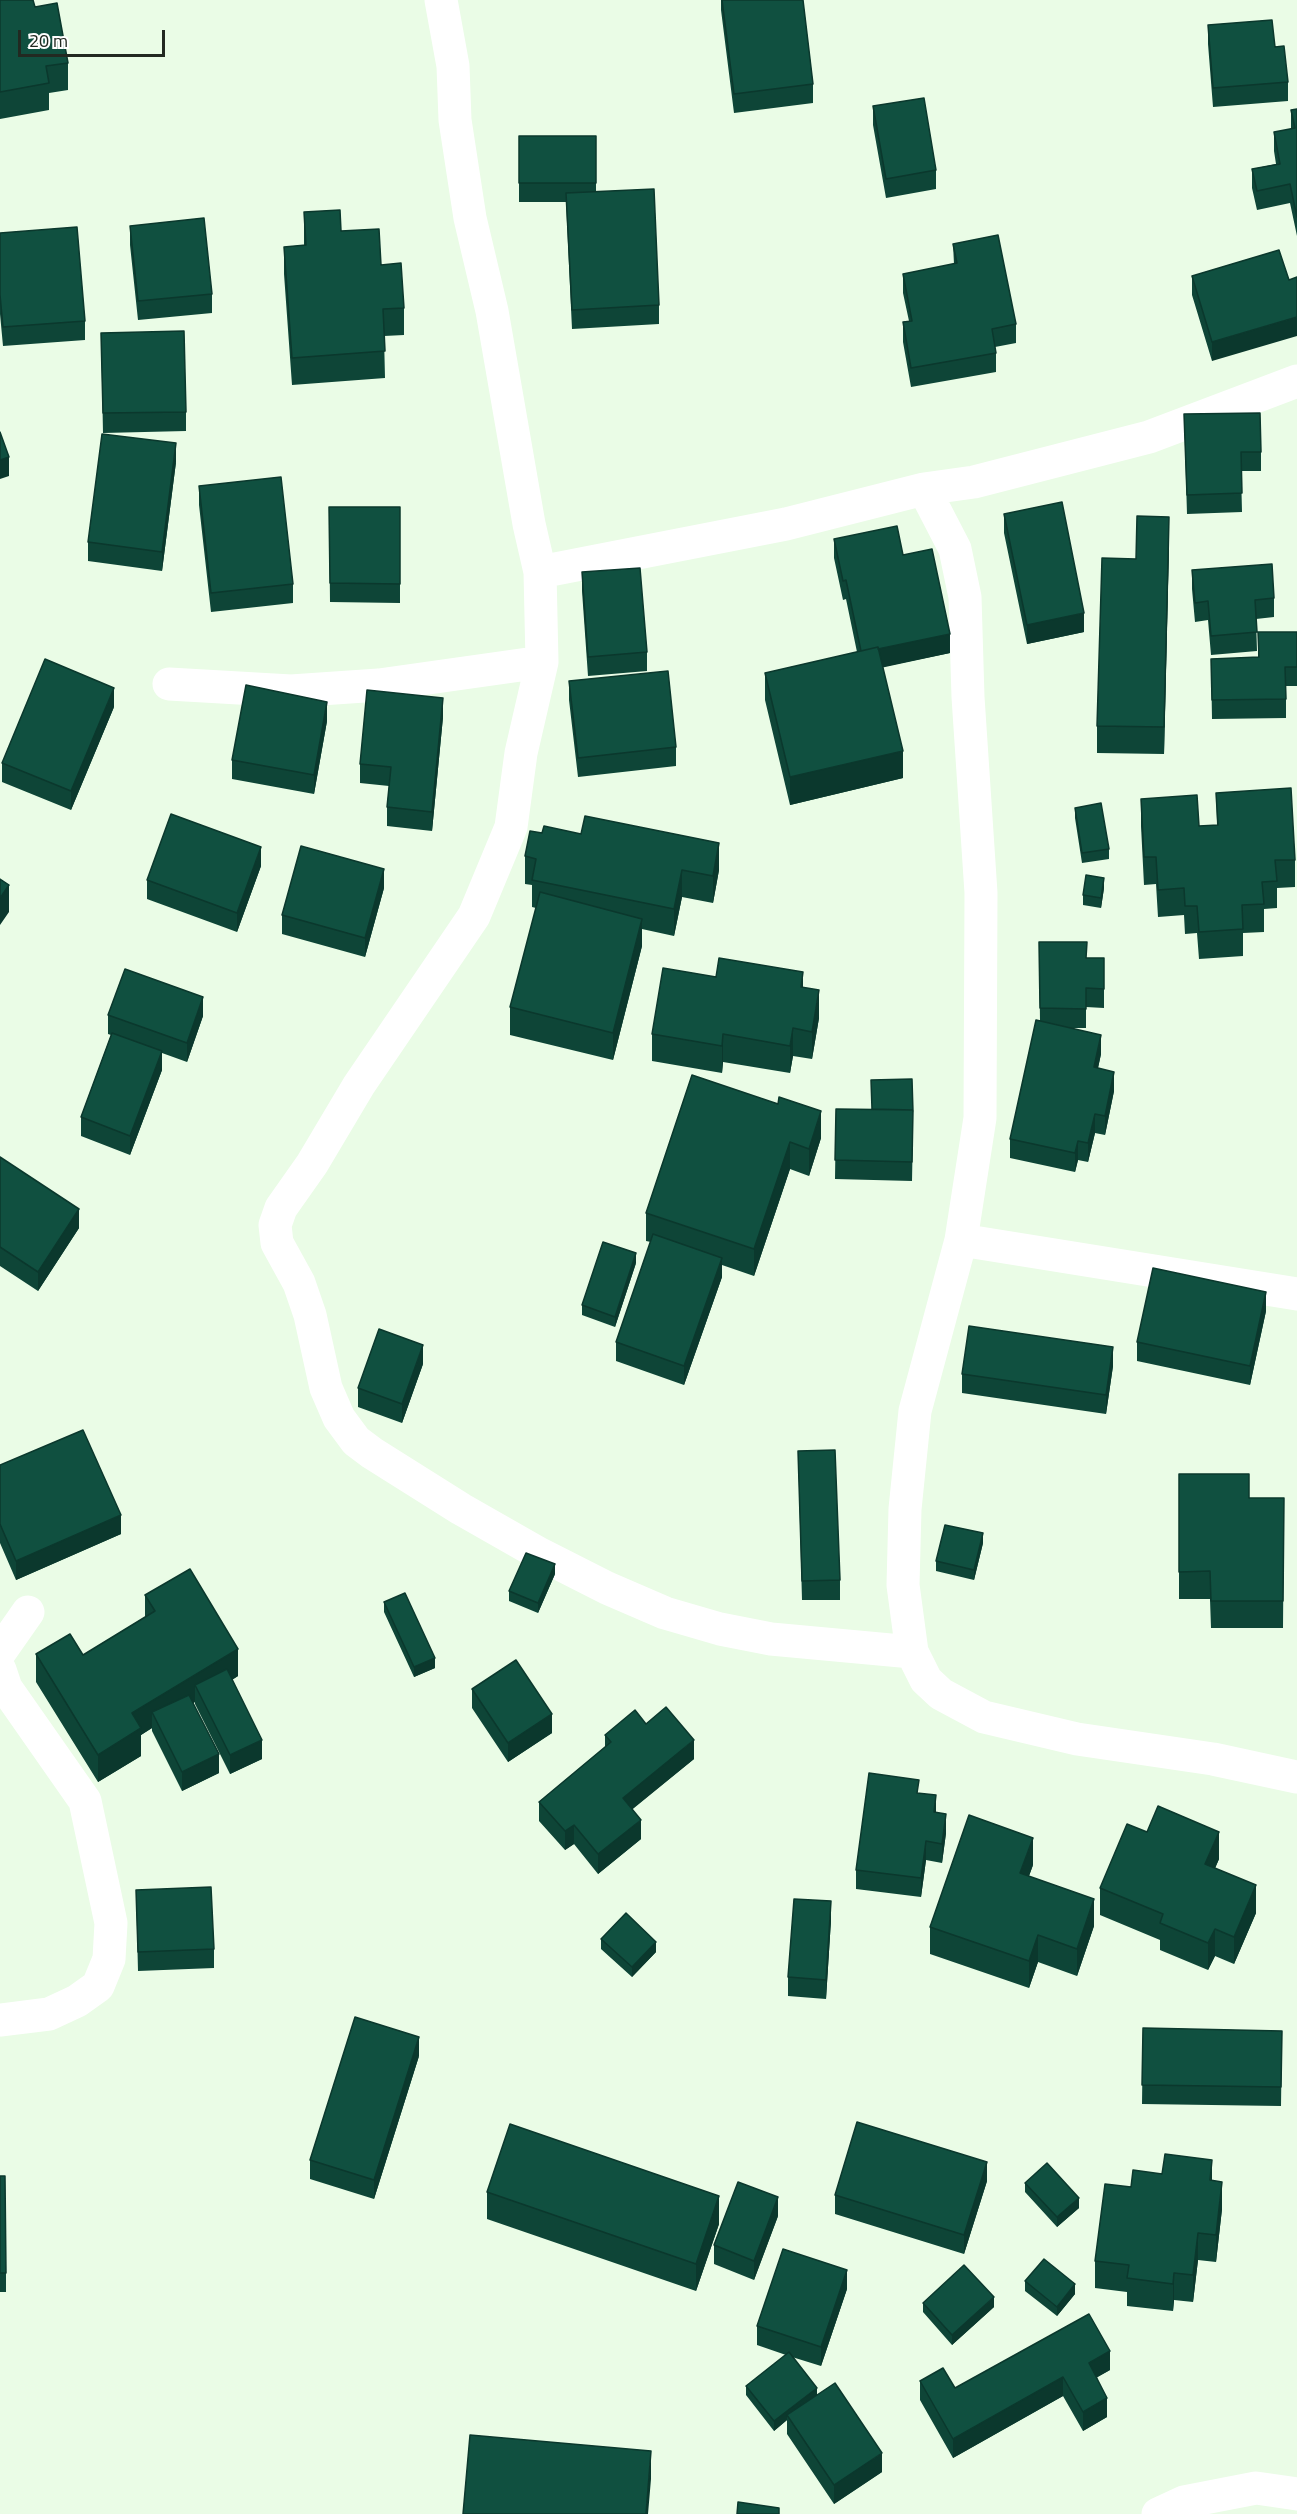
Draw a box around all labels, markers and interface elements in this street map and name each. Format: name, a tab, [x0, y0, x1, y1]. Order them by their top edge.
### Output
scale bar	[21, 18, 168, 56]
text: 20 m	[29, 27, 68, 54]

